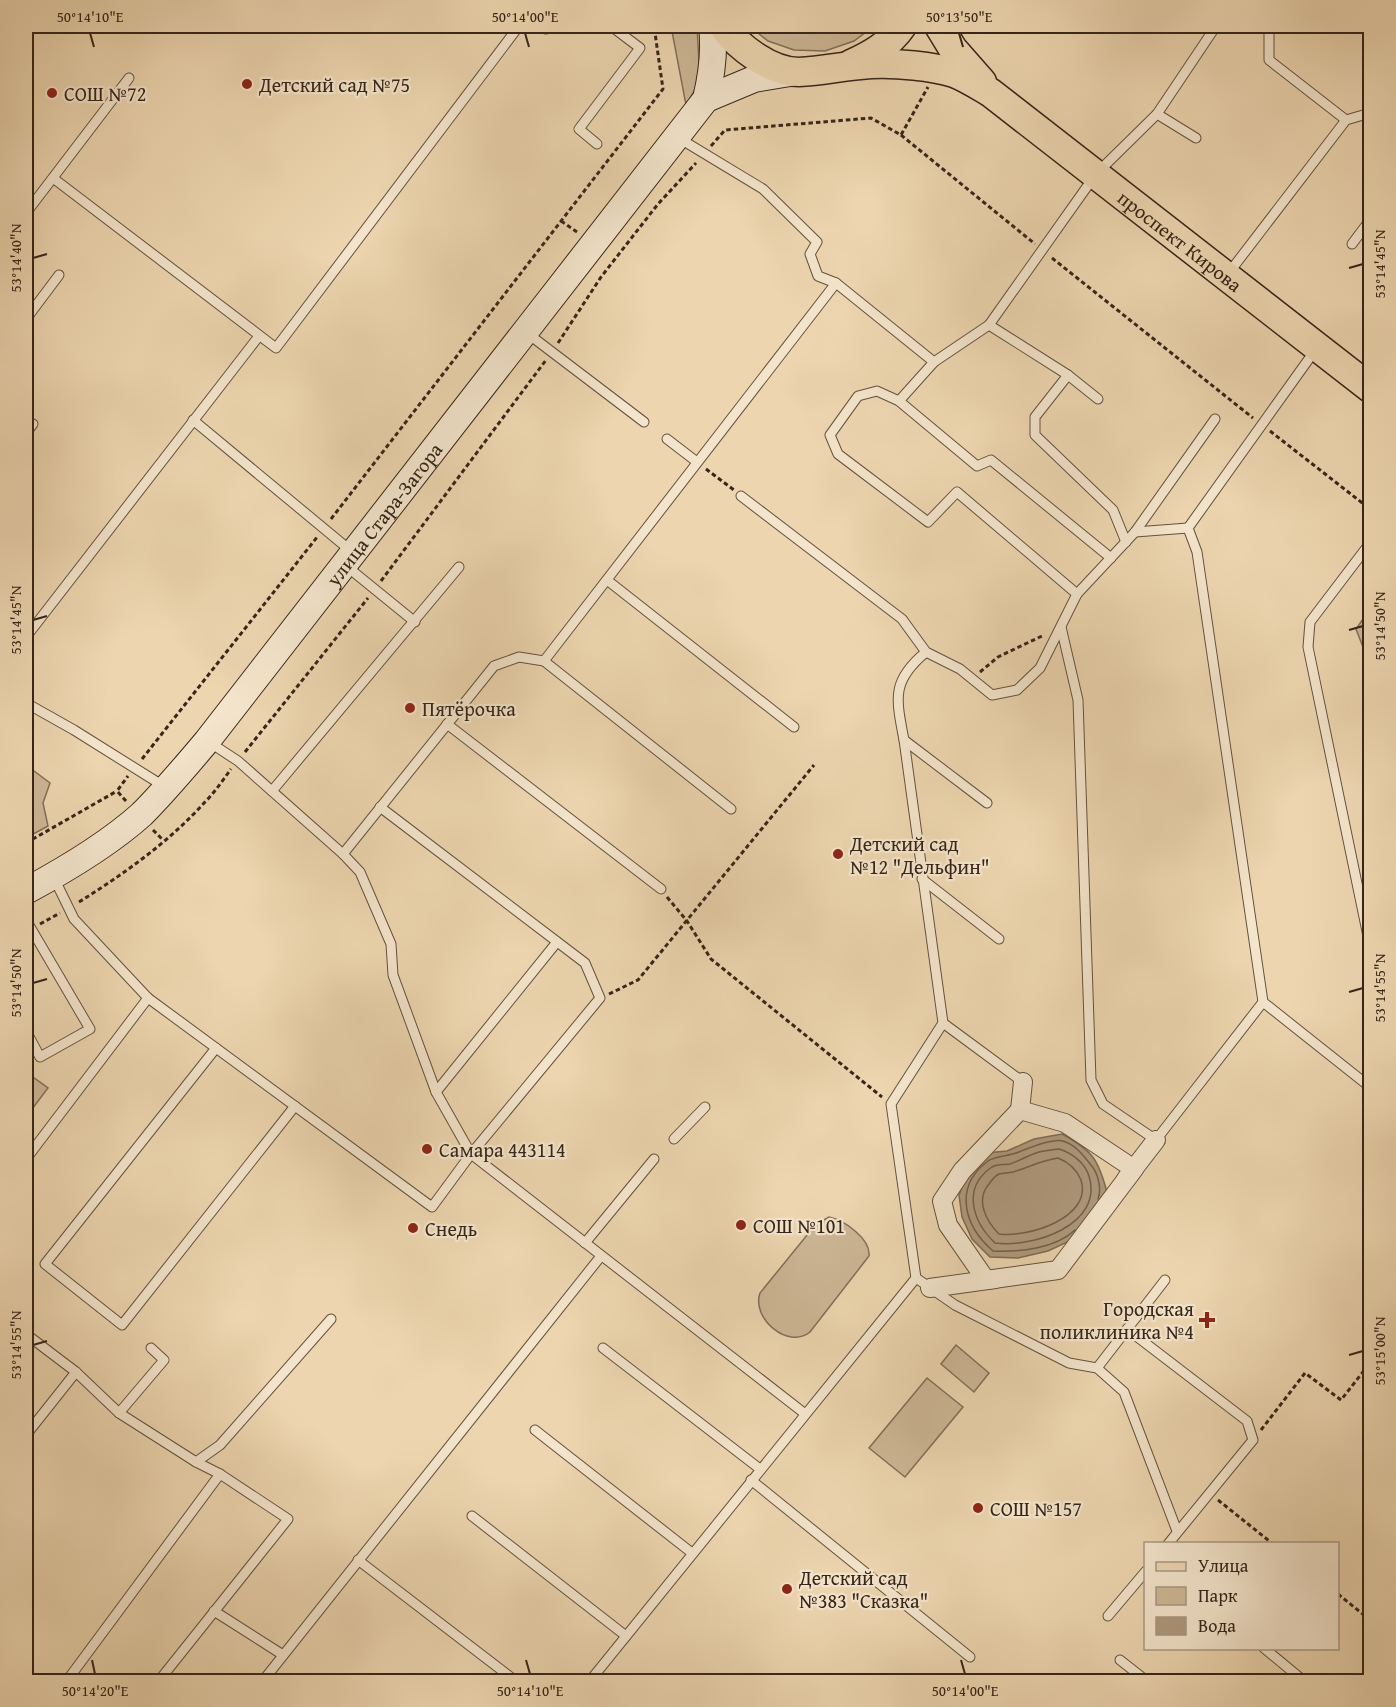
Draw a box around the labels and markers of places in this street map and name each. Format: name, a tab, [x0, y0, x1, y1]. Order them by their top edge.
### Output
place label: Детский сад №75	[258, 70, 410, 99]
marker: Детский сад №75	[240, 77, 254, 91]
place label: СОШ №72	[64, 79, 146, 108]
marker: СОШ №72	[45, 86, 59, 100]
place label: Пятёрочка	[422, 694, 516, 723]
marker: Пятёрочка	[403, 701, 417, 715]
place label: Детский сад №12 "Дельфин"	[849, 829, 990, 881]
marker: Детский сад №12 "Дельфин"	[831, 847, 845, 861]
place label: Самара 443114	[439, 1135, 566, 1164]
marker: Самара 443114	[420, 1142, 434, 1156]
place label: СОШ №101	[753, 1211, 845, 1240]
place label: Снедь	[425, 1214, 477, 1243]
marker: СОШ №101	[734, 1218, 748, 1232]
marker: Снедь	[406, 1221, 420, 1235]
place label: Городская поликлиника №4	[1040, 1294, 1194, 1346]
marker: Городская поликлиника №4	[1198, 1311, 1216, 1329]
place label: СОШ №157	[990, 1494, 1082, 1523]
marker: СОШ №157	[971, 1501, 985, 1515]
place label: Детский сад №383 "Сказка"	[798, 1563, 928, 1615]
marker: Детский сад №383 "Сказка"	[780, 1582, 794, 1596]

